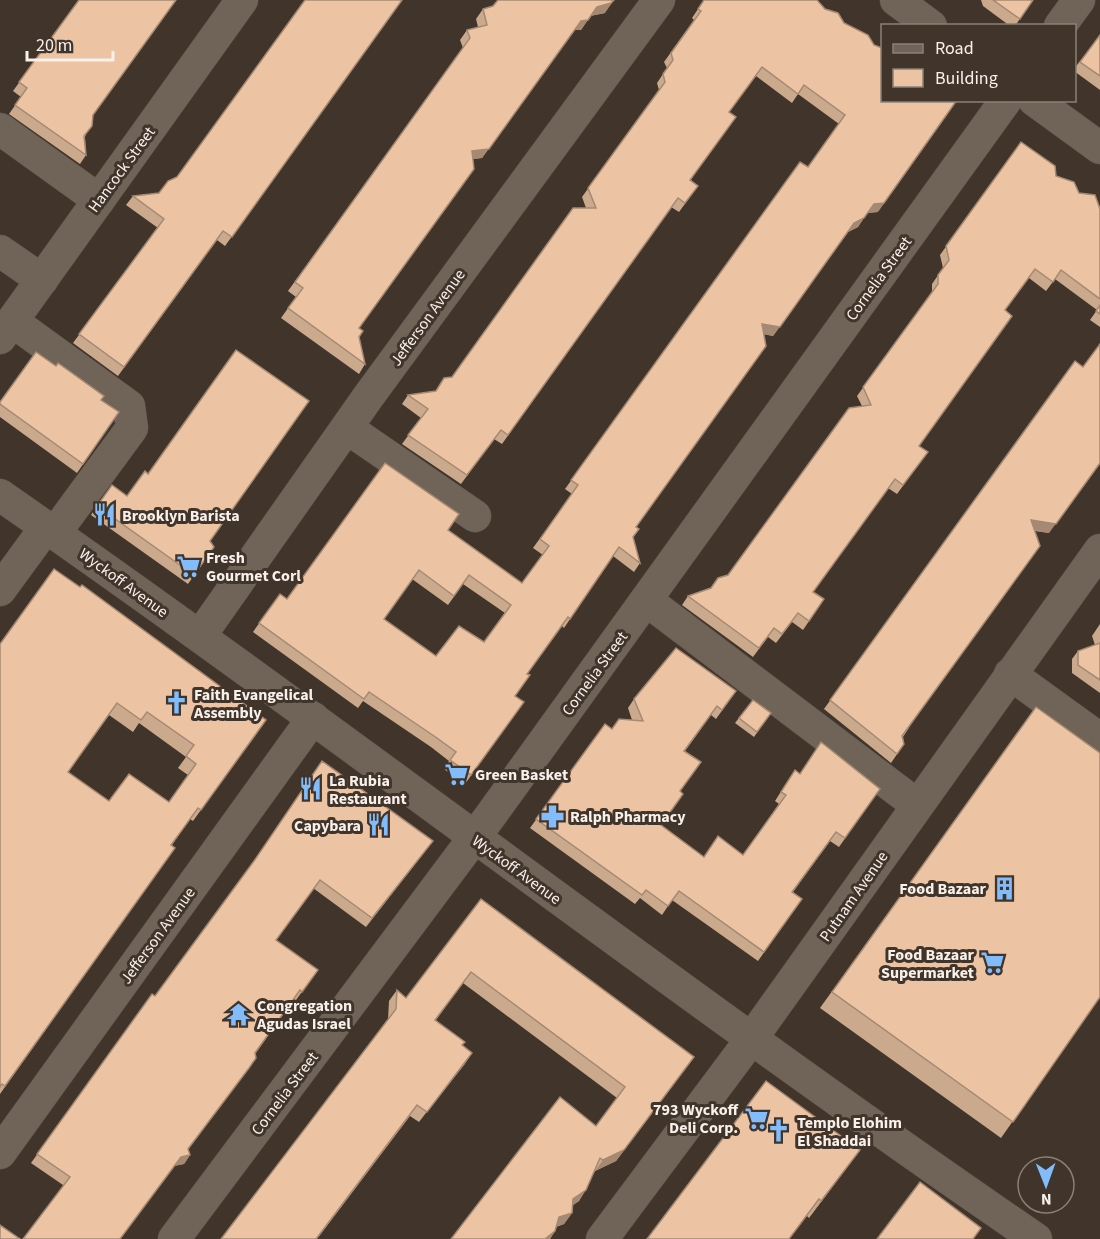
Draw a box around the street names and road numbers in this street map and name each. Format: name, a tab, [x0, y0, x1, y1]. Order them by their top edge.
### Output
street label: Hancock Street	[83, 122, 161, 217]
street label: Cornelia Street	[841, 231, 917, 325]
street label: Jefferson Avenue	[385, 265, 470, 370]
street label: Wyckoff Avenue	[74, 543, 173, 623]
street label: Cornelia Street	[557, 626, 633, 720]
street label: Wyckoff Avenue	[467, 830, 566, 910]
street label: Putnam Avenue	[814, 847, 893, 946]
street label: Jefferson Avenue	[115, 883, 200, 988]
street label: Cornelia Street	[246, 1047, 324, 1140]

